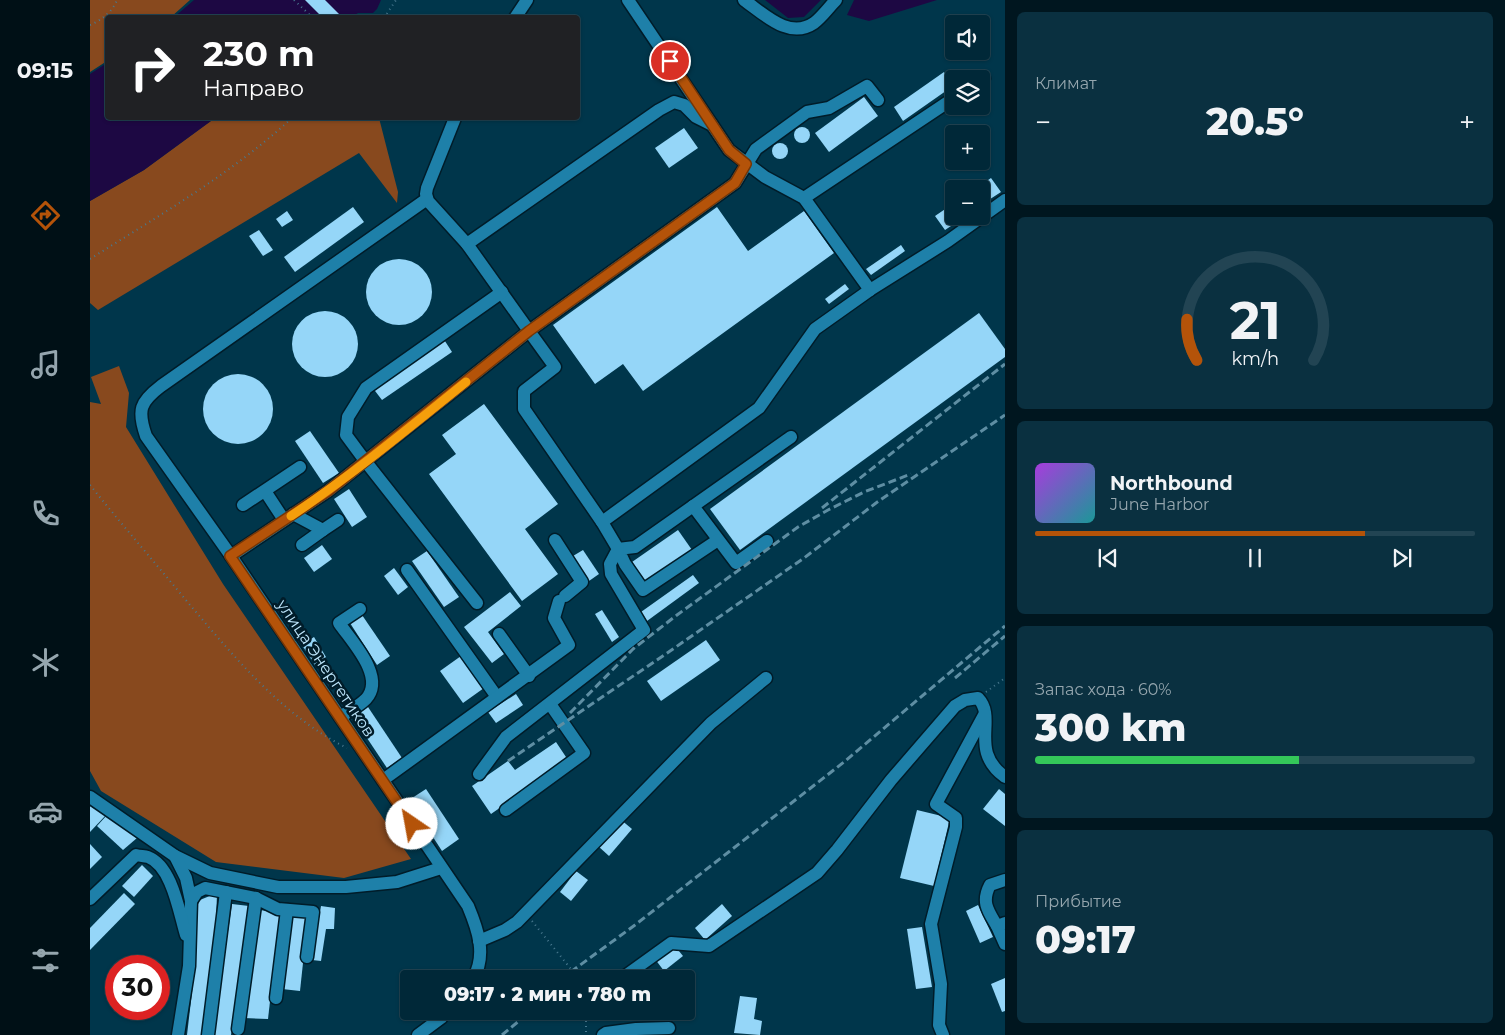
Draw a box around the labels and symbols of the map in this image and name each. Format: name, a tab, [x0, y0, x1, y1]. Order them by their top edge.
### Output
pin	[649, 40, 691, 82]
street label: улица Энергетиков	[272, 595, 379, 740]
position arrow	[385, 797, 437, 849]
speed limit sign: 30	[105, 955, 170, 1020]

